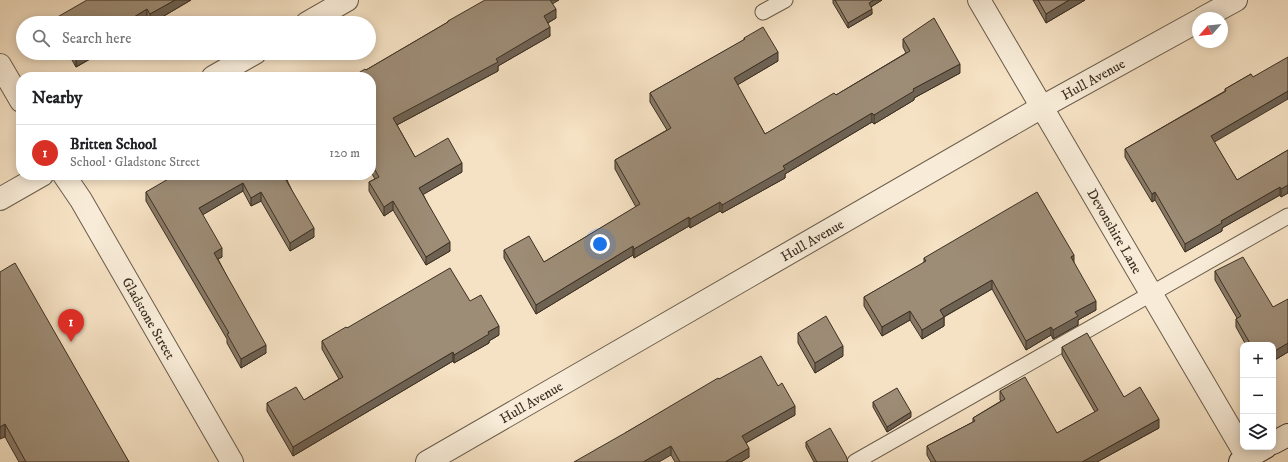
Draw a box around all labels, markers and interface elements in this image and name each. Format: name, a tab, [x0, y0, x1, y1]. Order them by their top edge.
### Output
north arrow	[1192, 12, 1228, 48]
search box	[16, 16, 376, 60]
icon: search	[30, 27, 52, 49]
text: Search here	[62, 29, 131, 48]
street label: Hull Avenue	[1058, 55, 1129, 105]
text: Nearby	[32, 87, 82, 109]
text: Britten School	[70, 135, 157, 154]
text: 1	[43, 145, 47, 161]
text: 120 m	[329, 145, 360, 161]
text: School · Gladstone Street	[70, 154, 200, 170]
street label: Devonshire Lane	[1083, 186, 1146, 277]
street label: Hull Avenue	[778, 215, 848, 266]
your location	[590, 234, 610, 254]
street label: Gladstone Street	[117, 274, 179, 363]
pin: 1	[58, 309, 84, 342]
map controls	[1240, 342, 1276, 450]
button: +	[1240, 342, 1276, 378]
street label: Hull Avenue	[497, 377, 567, 428]
button: −	[1240, 378, 1276, 414]
button: layers	[1240, 414, 1276, 450]

